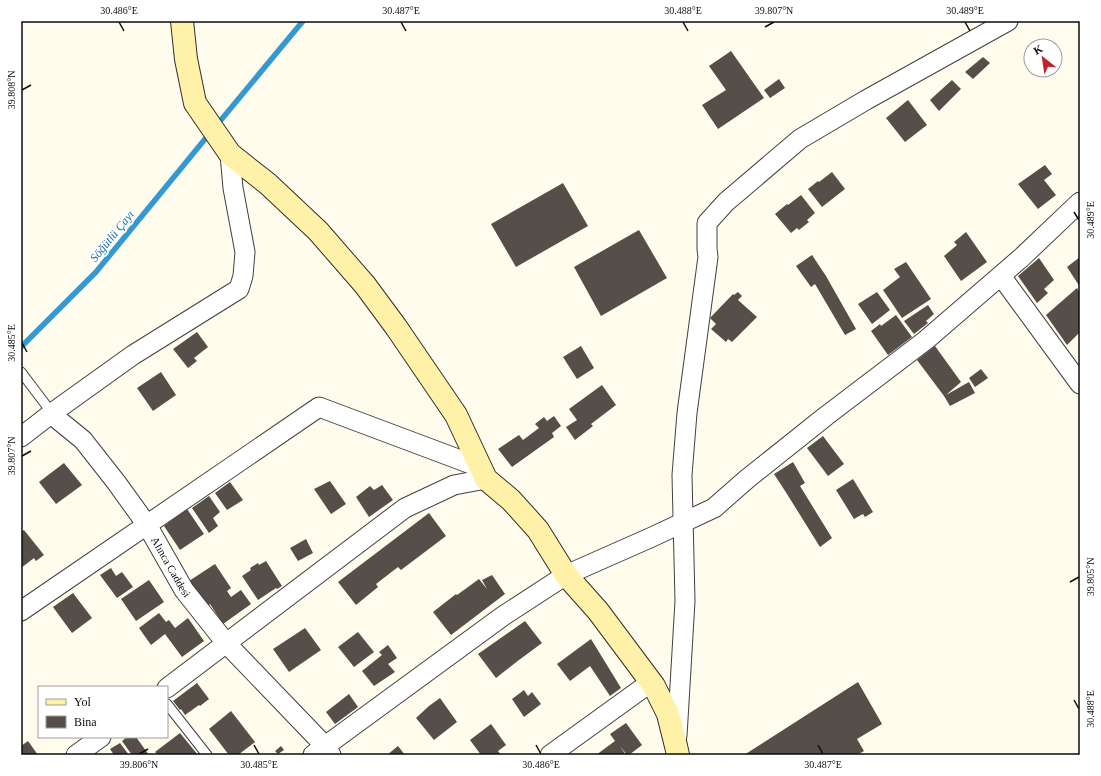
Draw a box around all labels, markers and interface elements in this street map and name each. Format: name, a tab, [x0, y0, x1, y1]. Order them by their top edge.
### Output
text: 30.486°E	[100, 5, 138, 16]
text: 30.487°E	[382, 5, 420, 16]
text: 30.488°E	[664, 5, 702, 16]
text: 39.807°N	[755, 5, 793, 16]
text: 30.489°E	[946, 5, 984, 16]
north arrow	[1023, 38, 1063, 78]
text: K	[1031, 42, 1045, 57]
text: 39.808°N	[6, 71, 17, 109]
text: 30.489°E	[1085, 201, 1096, 239]
water label: Söğütlü Çayı	[87, 207, 137, 265]
text: 30.485°E	[6, 324, 17, 362]
text: 39.807°N	[6, 437, 17, 475]
street label: Alınca Caddesi	[149, 535, 193, 599]
text: 39.805°N	[1085, 558, 1096, 596]
legend	[38, 686, 168, 738]
text: 30.488°E	[1085, 690, 1096, 728]
text: Yol	[74, 695, 91, 709]
text: Bina	[74, 715, 97, 729]
text: 39.806°N	[120, 759, 158, 770]
text: 30.485°E	[240, 759, 278, 770]
text: 30.486°E	[522, 759, 560, 770]
text: 30.487°E	[804, 759, 842, 770]

